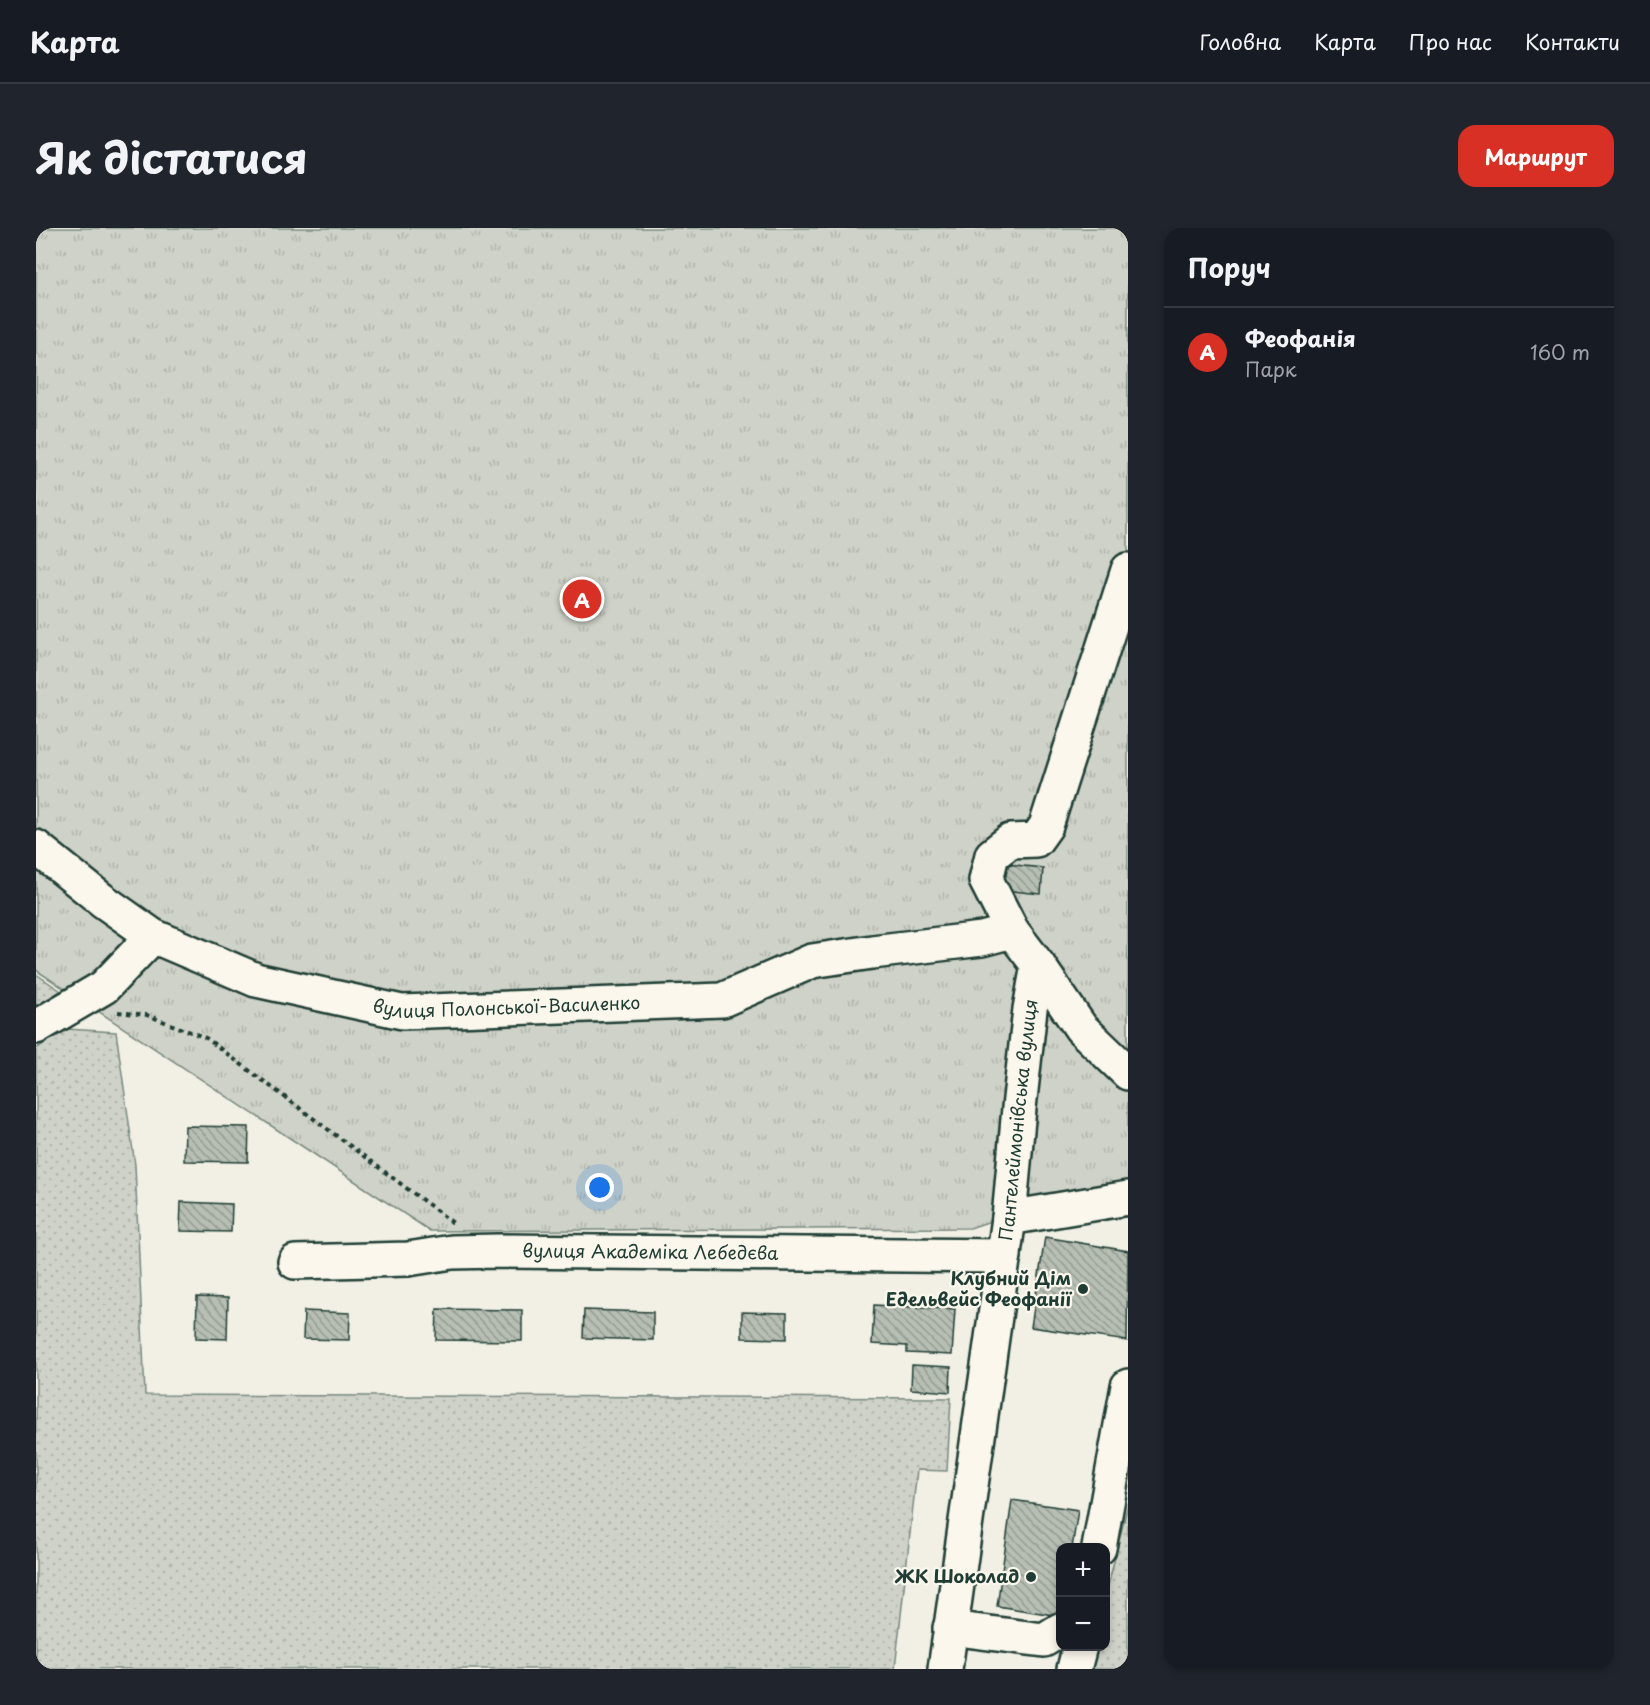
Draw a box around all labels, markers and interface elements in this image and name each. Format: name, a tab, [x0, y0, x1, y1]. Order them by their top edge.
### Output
text: Карта	[30, 20, 120, 63]
text: Головна	[1200, 25, 1281, 57]
text: Карта	[1314, 25, 1376, 57]
text: Про нас	[1409, 25, 1492, 57]
text: Контакти	[1525, 25, 1620, 57]
text: Як дістатися	[36, 125, 308, 188]
button: Маршрут	[1458, 125, 1614, 187]
text: Поруч	[1188, 248, 1271, 287]
text: Феофанія	[1245, 321, 1356, 354]
text: A	[1200, 337, 1215, 367]
text: 160 m	[1530, 337, 1590, 367]
text: Парк	[1245, 354, 1297, 384]
pin: A	[562, 576, 602, 622]
street label: вулиця Полонської-Василенко	[370, 988, 641, 1024]
street label: Пантелеймонівська вулиця	[991, 997, 1044, 1242]
your location	[585, 1173, 614, 1202]
street label: вулиця Академіка Лебедєва	[522, 1236, 779, 1266]
place label: Клубний Дім Едельвейс Феофанії	[886, 1264, 1073, 1312]
marker: Клубний Дім Едельвейс Феофанії	[1076, 1282, 1090, 1296]
map controls	[1056, 1543, 1110, 1651]
button: +	[1056, 1543, 1110, 1597]
place label: ЖК Шоколад	[894, 1562, 1019, 1589]
marker: ЖК Шоколад	[1024, 1570, 1038, 1584]
button: −	[1056, 1597, 1110, 1651]

